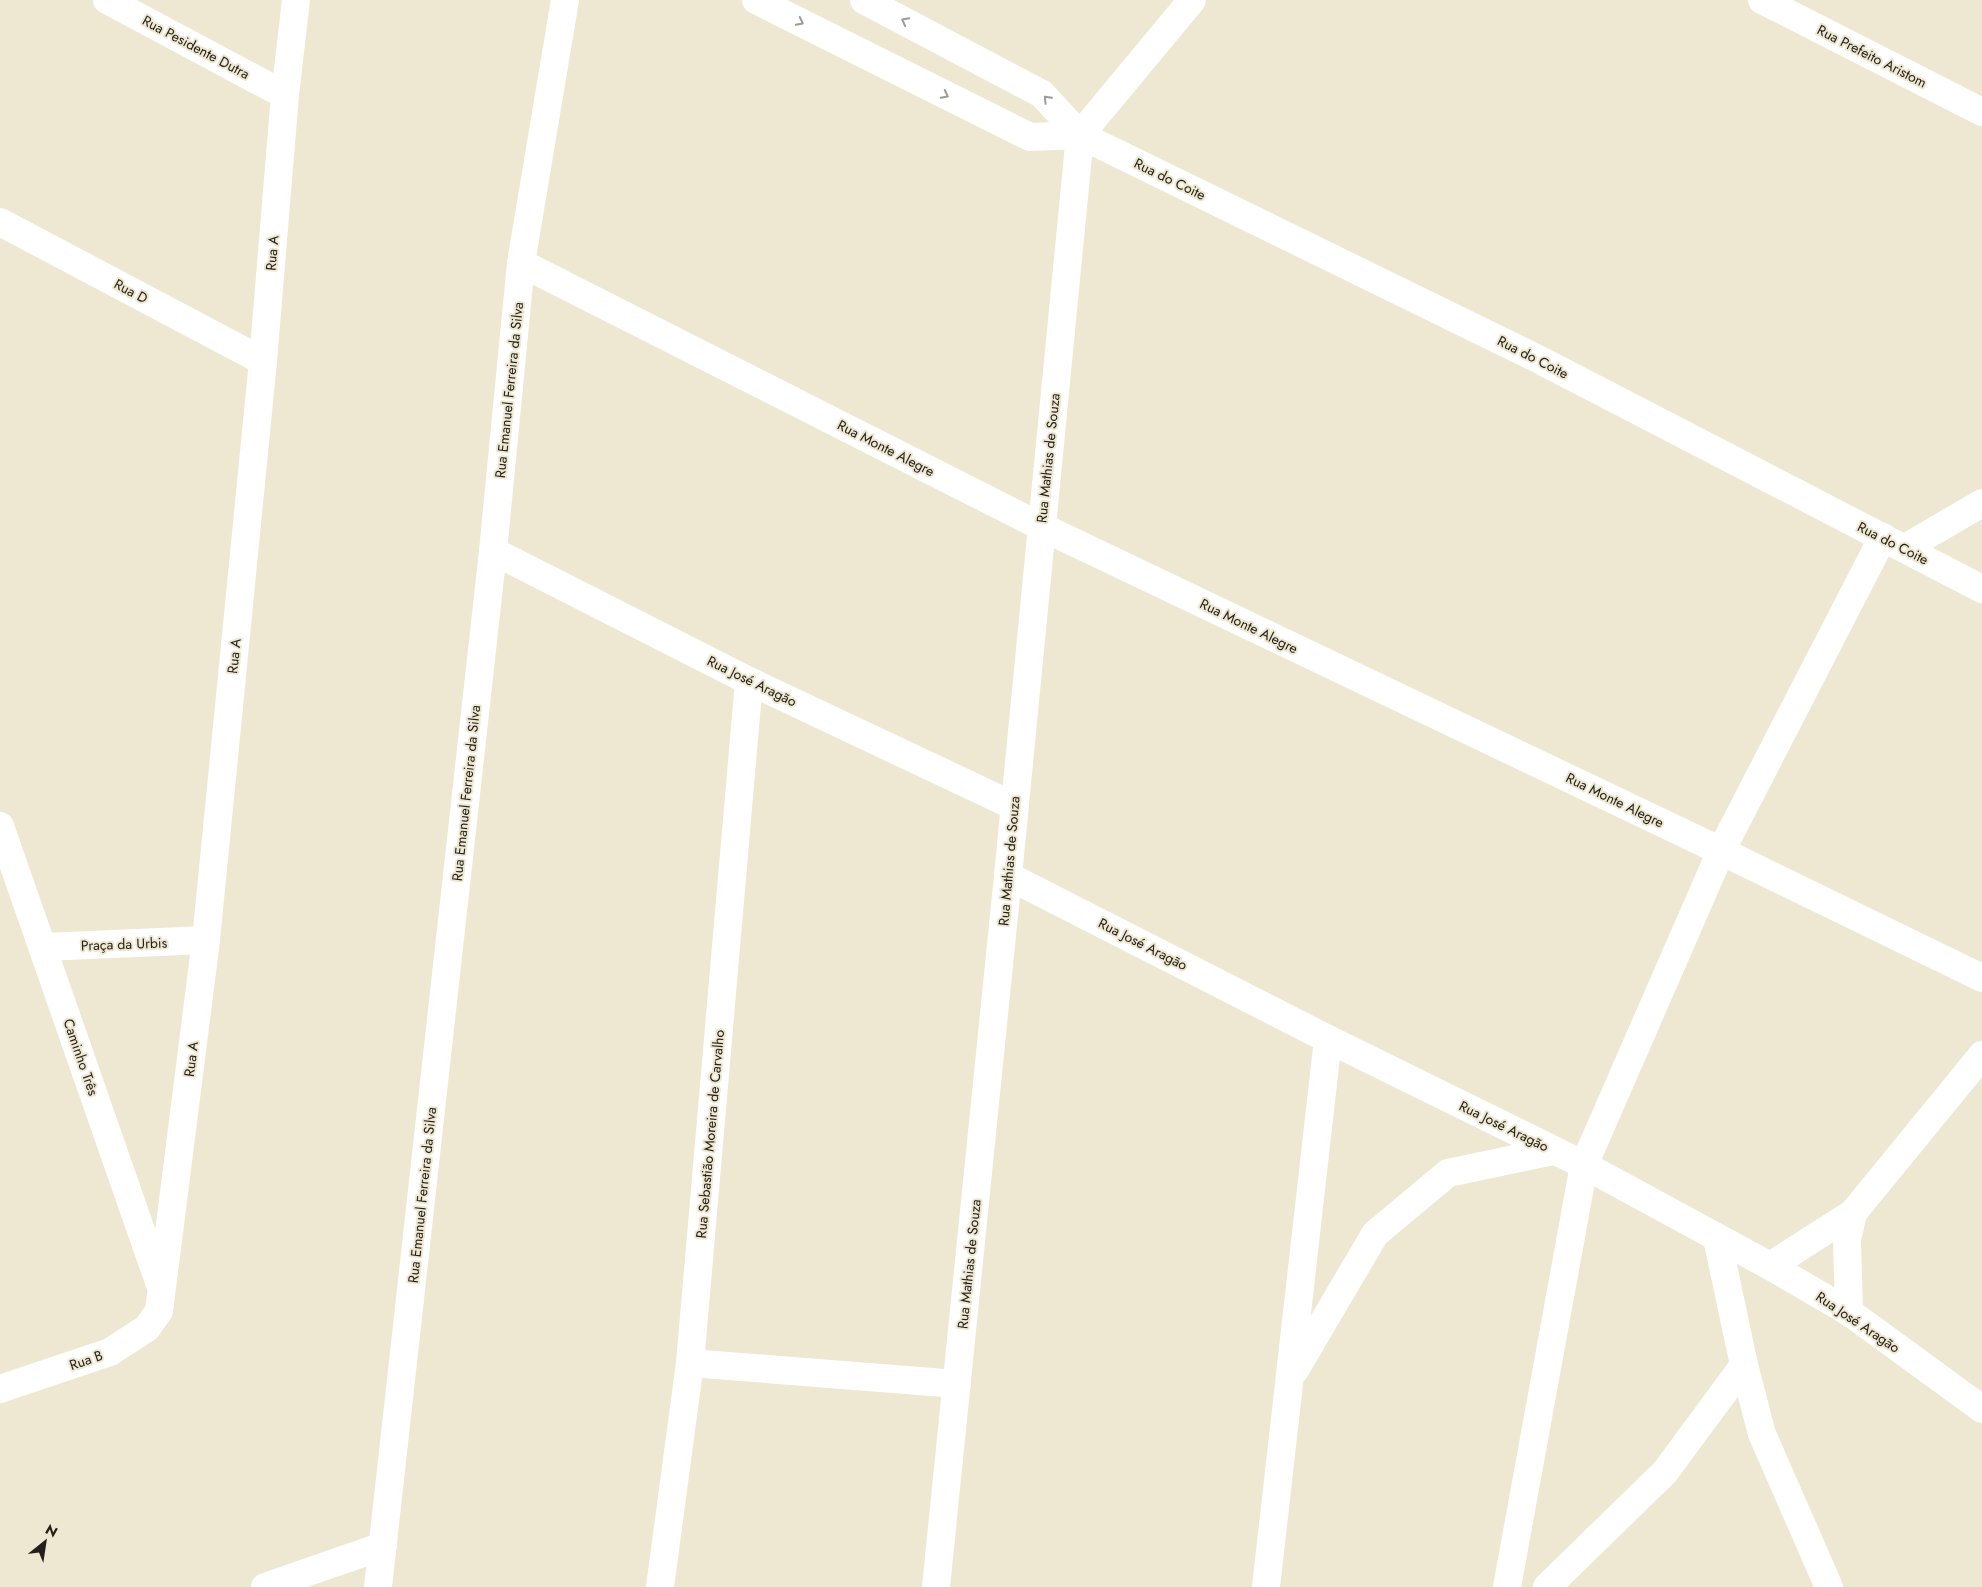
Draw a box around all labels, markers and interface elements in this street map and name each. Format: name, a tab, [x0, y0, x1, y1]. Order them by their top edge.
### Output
street label: Rua Pesidente Dutra	[139, 10, 253, 84]
one-way arrow	[795, 16, 804, 26]
one-way arrow	[901, 17, 910, 27]
street label: Rua Prefeito Aristom	[1814, 20, 1930, 92]
one-way arrow	[940, 88, 949, 99]
one-way arrow	[1044, 96, 1053, 105]
street label: Rua do Coite	[1131, 153, 1209, 205]
street label: Rua A	[260, 234, 284, 271]
street label: Rua D	[111, 274, 151, 308]
street label: Rua Emanuel Ferreira da Silva	[490, 301, 528, 479]
street label: Rua do Coite	[1494, 331, 1572, 383]
street label: Rua Mathias de Souza	[1031, 392, 1065, 524]
street label: Rua Monte Alegre	[834, 415, 938, 481]
street label: Rua do Coite	[1854, 517, 1932, 569]
street label: Rua Monte Alegre	[1197, 594, 1301, 658]
street label: Rua A	[222, 637, 246, 675]
street label: Rua José Aragão	[704, 651, 800, 711]
street label: Rua Emanuel Ferreira da Silva	[447, 704, 485, 882]
street label: Rua Monte Alegre	[1563, 768, 1667, 832]
street label: Rua Mathias de Souza	[993, 795, 1025, 927]
street label: Rua José Aragão	[1095, 913, 1191, 975]
street label: Praça da Urbis	[81, 932, 168, 955]
street label: Caminho Três	[58, 1016, 104, 1099]
street label: Rua Sebastião Moreira de Carvalho	[691, 1029, 729, 1239]
street label: Rua A	[179, 1039, 203, 1078]
street label: Rua José Aragão	[1456, 1096, 1552, 1156]
street label: Rua Emanuel Ferreira da Silva	[403, 1106, 441, 1284]
street label: Rua Mathias de Souza	[952, 1198, 986, 1330]
street label: Rua José Aragão	[1812, 1286, 1904, 1358]
street label: Rua B	[67, 1345, 105, 1375]
north arrow	[20, 1517, 70, 1567]
text: N	[42, 1519, 61, 1542]

